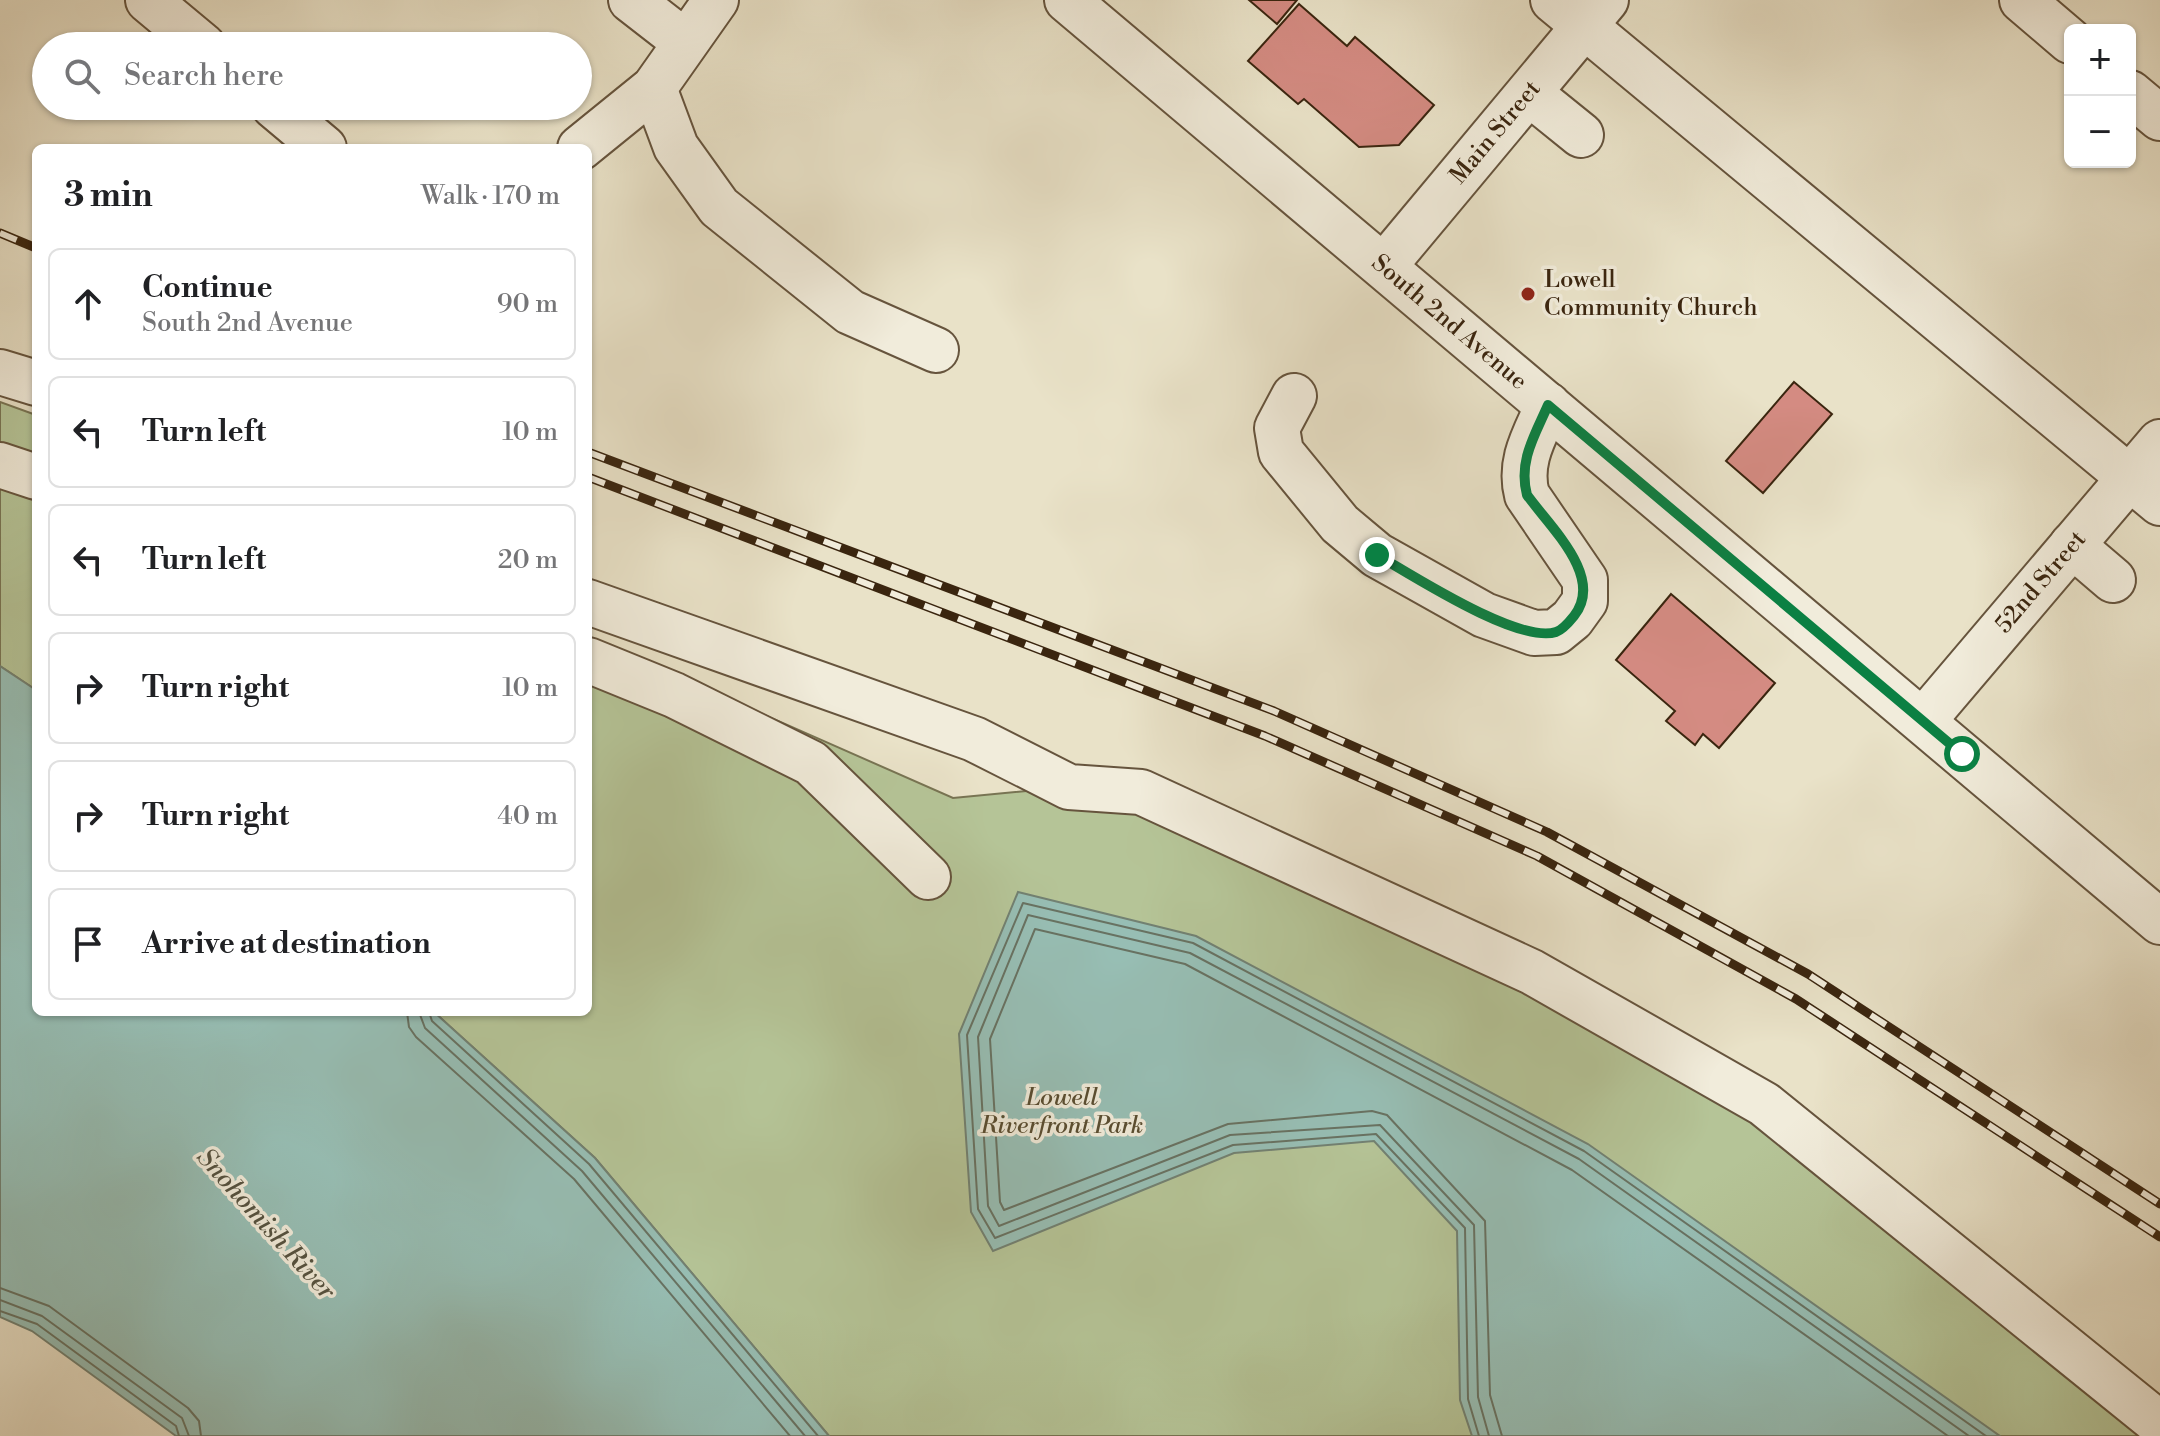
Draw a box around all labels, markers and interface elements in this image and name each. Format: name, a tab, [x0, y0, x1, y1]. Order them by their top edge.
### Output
map controls	[2064, 24, 2136, 168]
button: +	[2064, 24, 2136, 96]
search box	[32, 32, 592, 120]
icon: search	[60, 54, 104, 98]
text: Search here	[124, 57, 284, 95]
street label: Main Street	[1444, 74, 1548, 190]
button: −	[2064, 96, 2136, 168]
text: 3 min	[64, 175, 153, 217]
text: Walk · 170 m	[421, 180, 560, 212]
street label: South 2nd Avenue	[1365, 248, 1533, 397]
place label: Lowell Community Church	[1544, 265, 1758, 323]
text: Continue	[142, 269, 273, 307]
icon: ahead	[66, 282, 110, 326]
marker: Lowell Community Church	[1519, 285, 1537, 303]
text: 90 m	[497, 288, 558, 320]
text: South 2nd Avenue	[142, 307, 353, 339]
icon: left	[66, 410, 110, 454]
text: Turn left	[142, 413, 266, 451]
text: 10 m	[502, 416, 558, 448]
street label: 52nd Street	[1989, 525, 2093, 640]
route end	[1359, 537, 1395, 573]
icon: left	[66, 538, 110, 582]
text: Turn left	[142, 541, 266, 579]
text: 20 m	[498, 544, 558, 576]
icon: right	[66, 666, 110, 710]
text: Turn right	[142, 669, 289, 707]
text: 10 m	[502, 672, 558, 704]
route start	[1944, 736, 1980, 772]
icon: right	[66, 794, 110, 838]
text: Turn right	[142, 797, 289, 835]
text: 40 m	[497, 800, 558, 832]
icon: arrive	[66, 922, 110, 966]
text: Arrive at destination	[142, 925, 431, 963]
park label: Lowell Riverfront Park	[980, 1083, 1143, 1141]
water label: Snohomish River	[190, 1142, 343, 1307]

